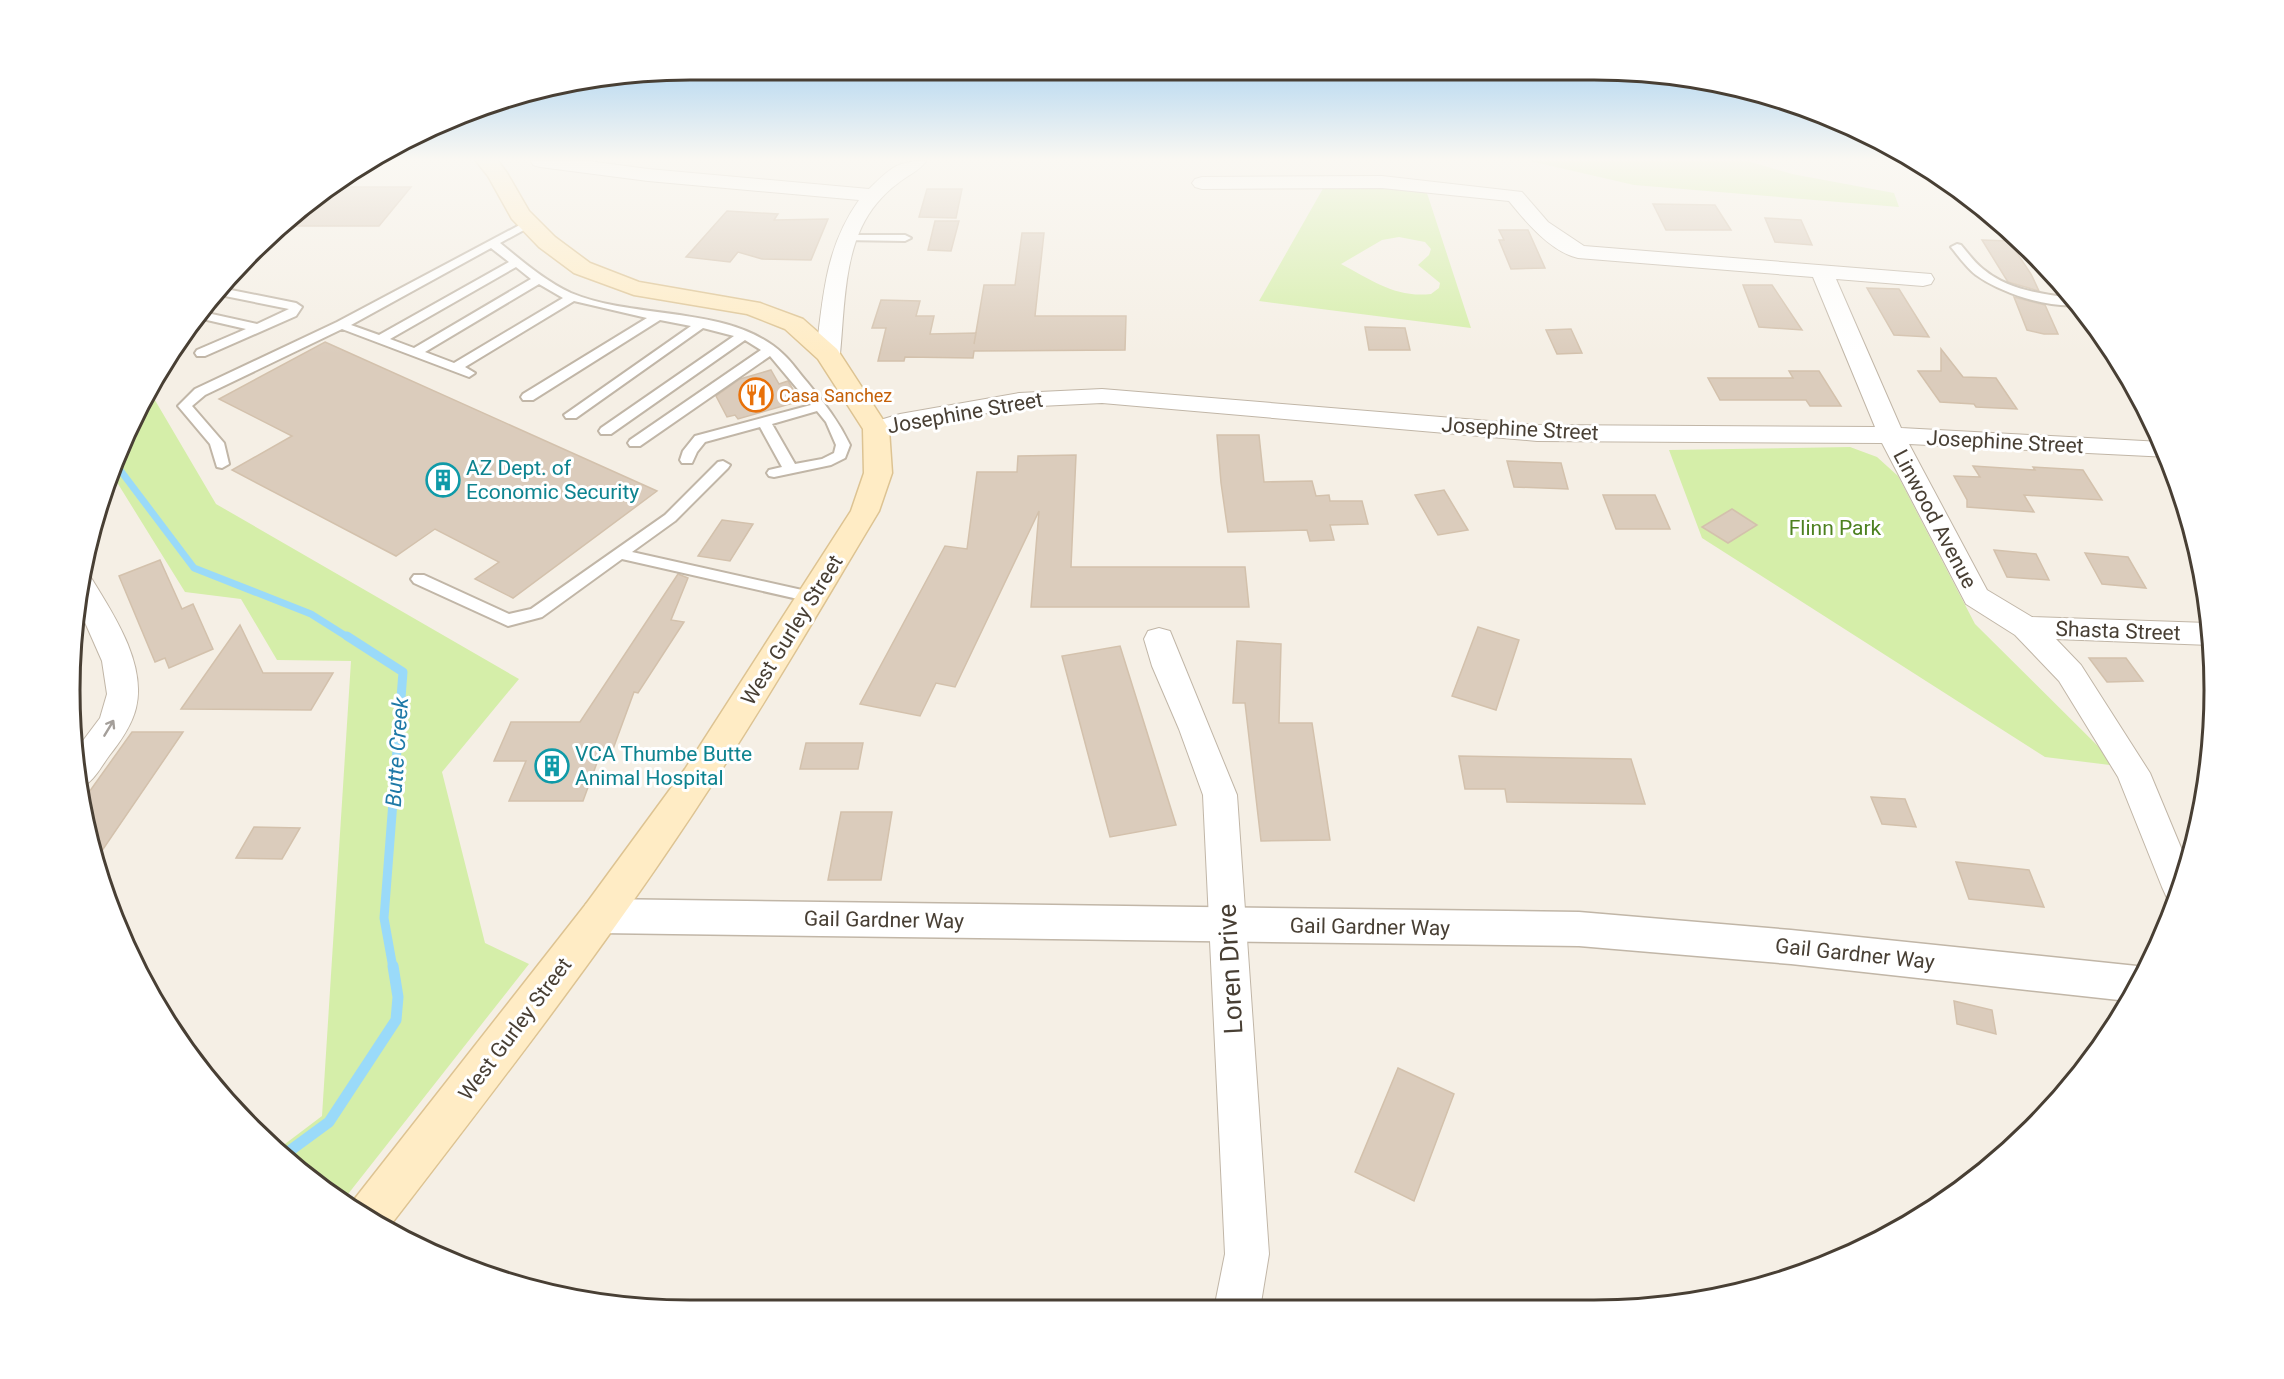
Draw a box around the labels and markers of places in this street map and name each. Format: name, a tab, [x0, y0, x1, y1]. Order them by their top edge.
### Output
restaurant icon: Casa Sanchez	[738, 377, 774, 413]
place label: Casa Sanchez	[779, 385, 892, 406]
place label: AZ Dept. of Economic Security	[466, 456, 639, 504]
building icon: AZ Dept. of Economic Security	[425, 462, 461, 498]
place label: VCA Thumbe Butte Animal Hospital	[575, 742, 752, 790]
building icon: VCA Thumbe Butte Animal Hospital	[534, 748, 570, 784]

